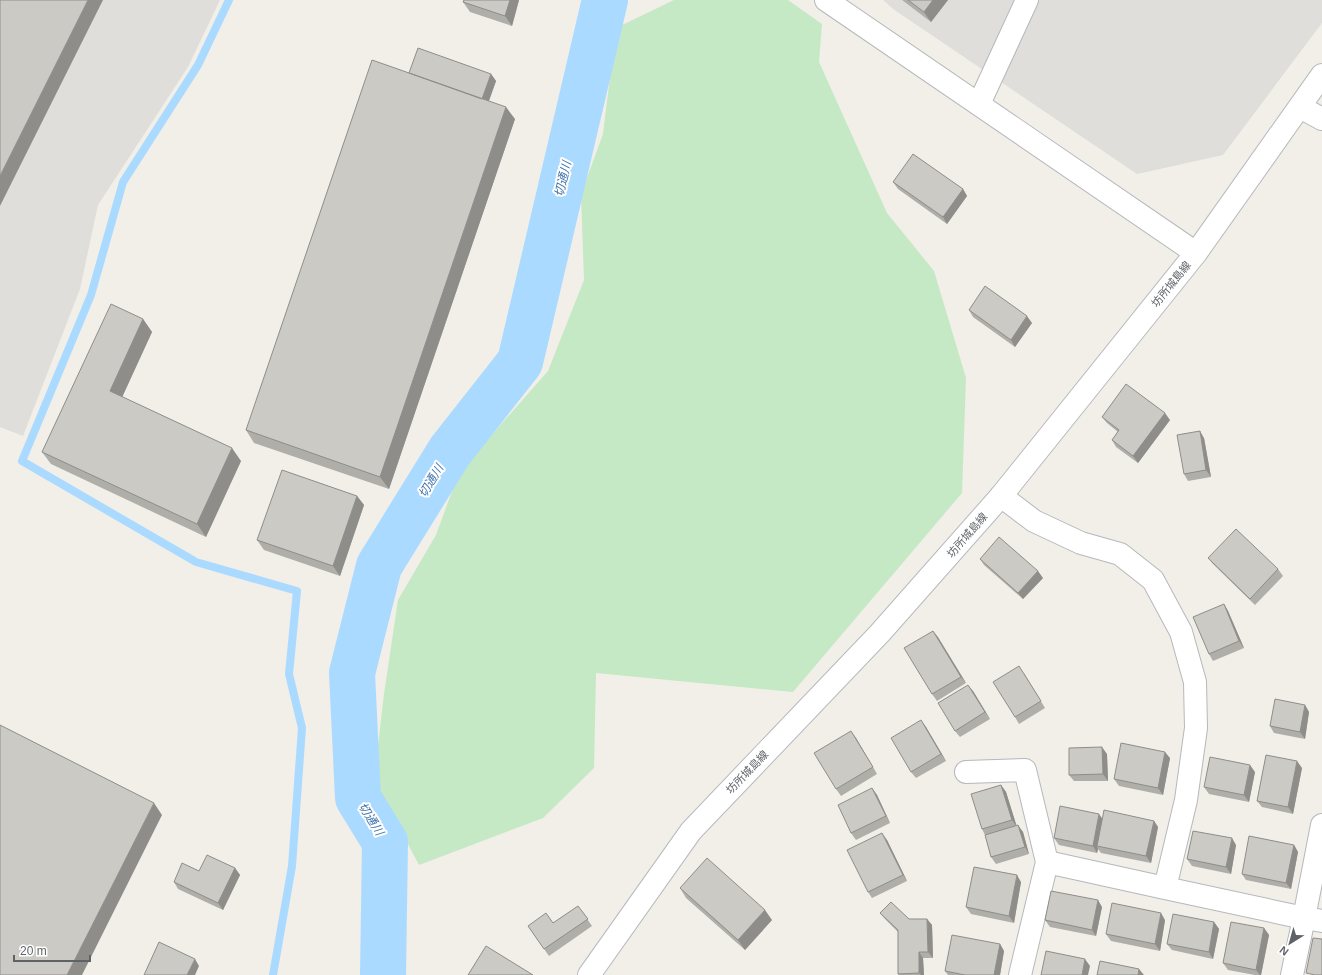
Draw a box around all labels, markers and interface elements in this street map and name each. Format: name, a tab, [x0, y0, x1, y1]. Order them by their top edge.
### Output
water label: 切通川	[552, 158, 574, 198]
street label: 坊所城島線	[1149, 259, 1193, 309]
water label: 切通川	[416, 460, 447, 500]
street label: 坊所城島線	[944, 510, 990, 560]
street label: 坊所城島線	[724, 748, 770, 796]
water label: 切通川	[356, 800, 388, 840]
north arrow	[1270, 923, 1310, 963]
scale bar	[14, 937, 90, 963]
text: 20 m	[20, 944, 47, 958]
text: N	[1277, 944, 1291, 958]

